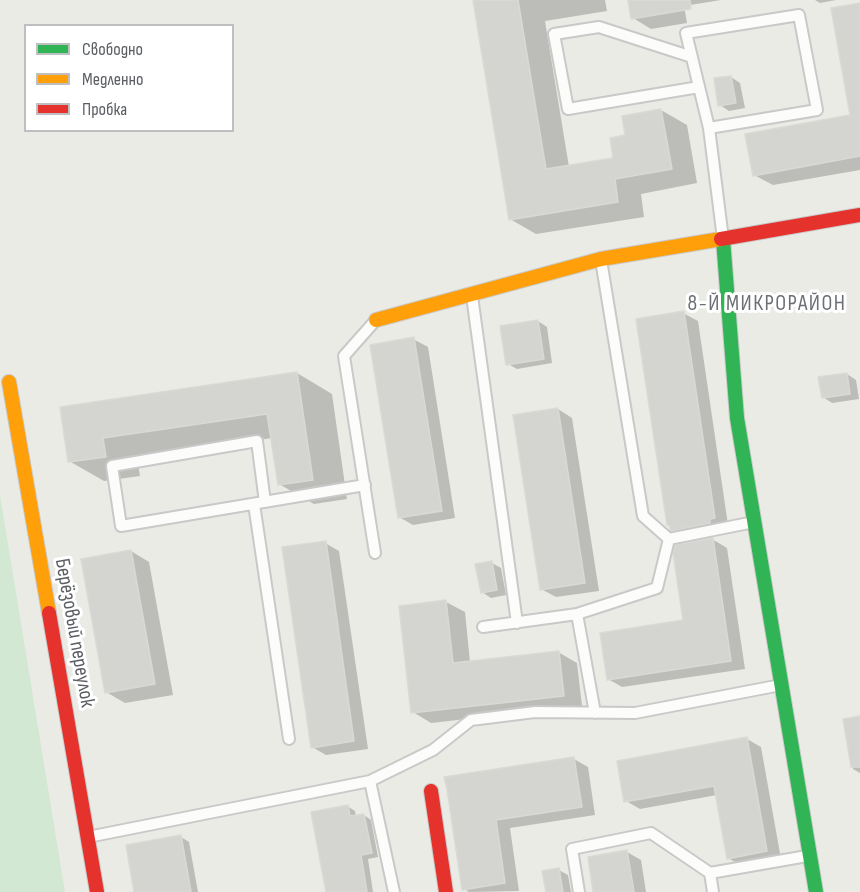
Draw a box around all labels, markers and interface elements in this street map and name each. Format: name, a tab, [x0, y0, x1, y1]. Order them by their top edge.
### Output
legend	[24, 24, 234, 132]
text: Свободно	[82, 39, 143, 60]
text: Медленно	[82, 69, 144, 90]
text: Пробка	[82, 99, 127, 120]
district label: 8-Й МИКРОРАЙОН	[688, 291, 846, 317]
street label: Берёзовый переулок	[49, 557, 99, 709]

